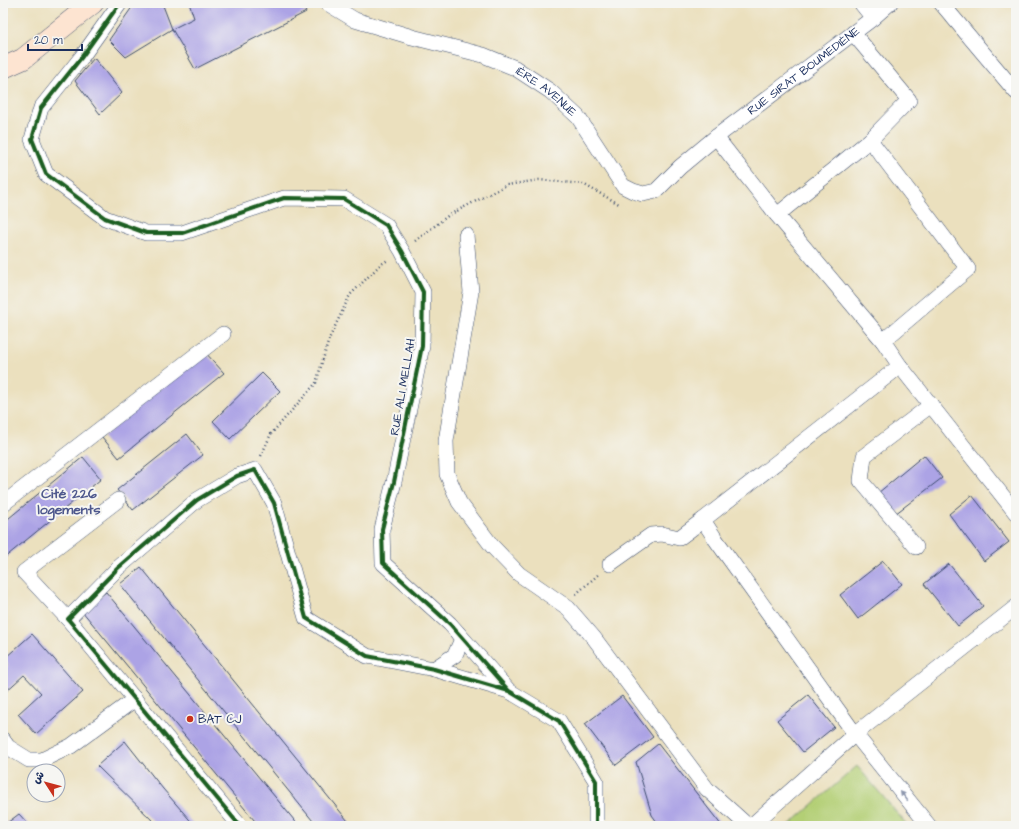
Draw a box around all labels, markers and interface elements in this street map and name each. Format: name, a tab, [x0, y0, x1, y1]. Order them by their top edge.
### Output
street label: RUE SIRAT BOUMEDIÈNE	[744, 23, 863, 119]
scale bar	[28, 26, 82, 52]
text: 20 m	[34, 32, 63, 49]
street label: 1ÈRE AVENUE	[512, 62, 580, 120]
street label: RUE ALI MELLAH	[386, 337, 420, 437]
district label: Cité 226 logements	[36, 484, 101, 521]
place label: BAT CJ	[198, 711, 242, 728]
marker: BAT CJ	[185, 714, 195, 724]
north arrow	[26, 763, 66, 803]
text: ش	[29, 768, 48, 787]
one-way arrow	[900, 790, 908, 801]

